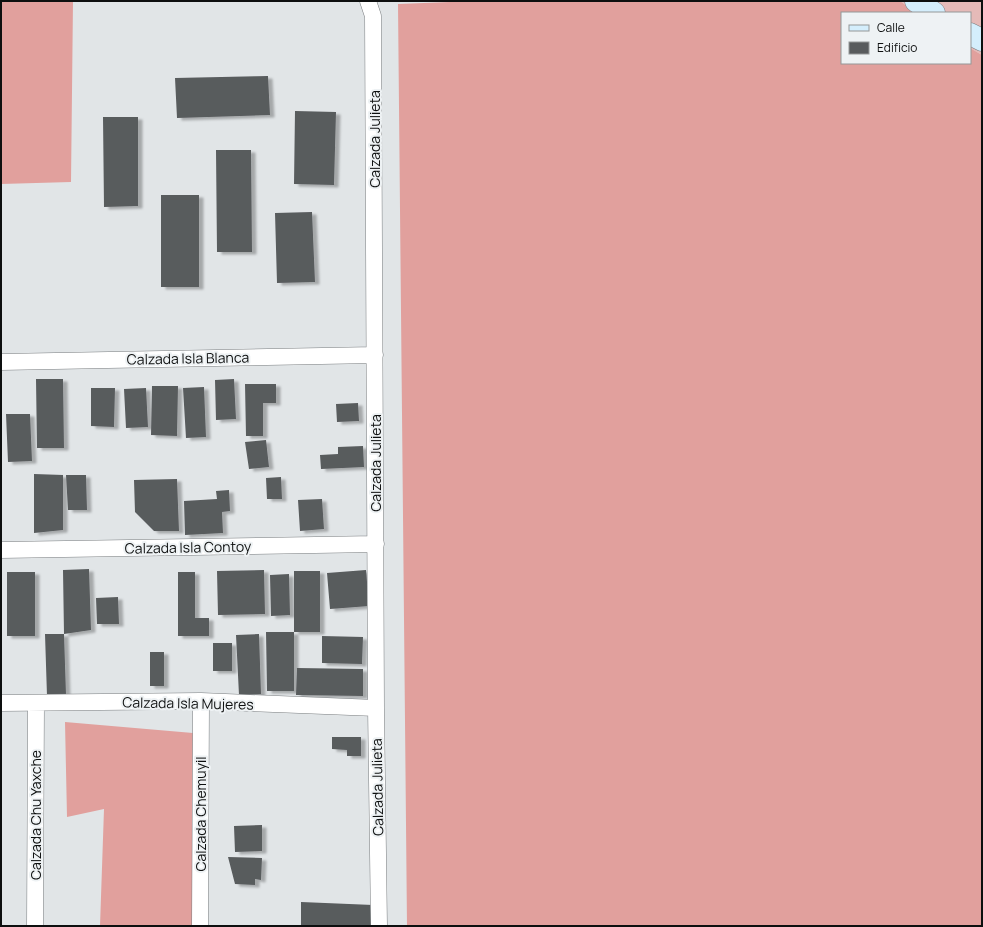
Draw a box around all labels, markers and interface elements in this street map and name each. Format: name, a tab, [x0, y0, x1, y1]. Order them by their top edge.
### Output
legend	[841, 12, 971, 64]
text: Calle	[877, 19, 905, 36]
text: Edificio	[877, 39, 917, 56]
street label: Calzada Julieta	[365, 90, 384, 188]
street label: Calzada Isla Blanca	[127, 347, 249, 369]
street label: Calzada Julieta	[366, 414, 385, 512]
street label: Calzada Isla Contoy	[125, 536, 252, 558]
street label: Calzada Isla Mujeres	[122, 692, 254, 714]
street label: Calzada Julieta	[367, 738, 387, 836]
street label: Calzada Chu Yaxche	[26, 750, 45, 880]
street label: Calzada Chemuyil	[191, 756, 210, 872]

